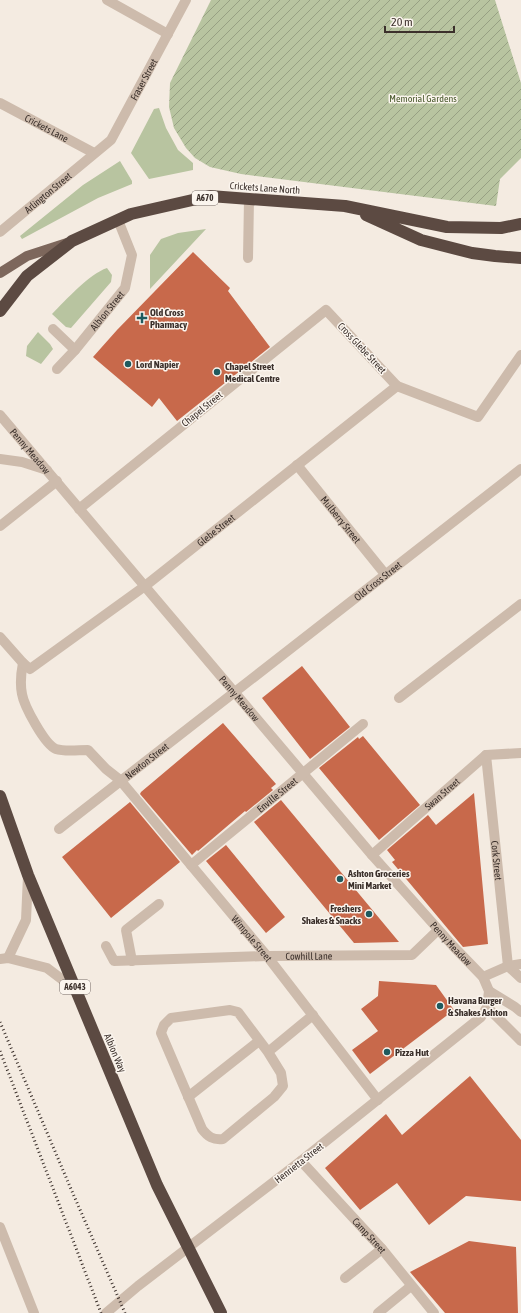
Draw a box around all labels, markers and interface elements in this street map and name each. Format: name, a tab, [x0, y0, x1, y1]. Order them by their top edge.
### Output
scale bar	[385, 8, 454, 34]
text: 20 m	[391, 15, 413, 29]
street label: Fraser Street	[128, 57, 159, 102]
park label: Memorial Gardens	[389, 93, 457, 104]
street label: Crickets Lane	[23, 112, 71, 144]
street label: Arlington Street	[22, 170, 74, 215]
street label: Crickets Lane North	[229, 180, 301, 196]
road number: A670	[192, 191, 218, 205]
street label: Albion Street	[88, 288, 126, 332]
place label: Old Cross Pharmacy	[150, 307, 188, 330]
marker: Old Cross Pharmacy	[137, 313, 147, 323]
street label: Cross Glebe Street	[336, 320, 388, 376]
marker: Lord Napier	[123, 359, 133, 369]
place label: Lord Napier	[136, 359, 180, 370]
place label: Chapel Street Medical Centre	[225, 361, 280, 384]
marker: Chapel Street Medical Centre	[212, 367, 222, 377]
street label: Chapel Street	[179, 389, 225, 429]
street label: Penny Meadow	[8, 426, 53, 476]
street label: Mulberry Street	[319, 494, 363, 545]
street label: Glebe Street	[195, 512, 237, 548]
street label: Old Cross Street	[352, 559, 404, 603]
street label: Penny Meadow	[217, 673, 262, 723]
street label: Newton Street	[123, 740, 171, 781]
street label: Enville Street	[255, 775, 299, 814]
street label: Swan Street	[422, 775, 462, 812]
street label: Cork Street	[489, 840, 505, 881]
place label: Ashton Groceries Mini Market	[347, 868, 410, 891]
marker: Ashton Groceries Mini Market	[335, 874, 345, 884]
place label: Freshers Shakes & Snacks	[302, 903, 361, 926]
marker: Freshers Shakes & Snacks	[364, 909, 374, 919]
street label: Wimpole Street	[230, 913, 274, 963]
street label: Penny Meadow	[428, 919, 474, 968]
street label: Cowhill Lane	[285, 950, 333, 961]
road number: A6043	[60, 980, 90, 994]
place label: Havana Burger & Shakes Ashton	[448, 995, 508, 1018]
marker: Havana Burger & Shakes Ashton	[435, 1001, 445, 1011]
street label: Albion Way	[102, 1032, 128, 1074]
marker: Pizza Hut	[382, 1047, 392, 1057]
place label: Pizza Hut	[395, 1047, 429, 1058]
street label: Henrietta Street	[272, 1141, 326, 1185]
street label: Camp Street	[350, 1215, 389, 1255]

